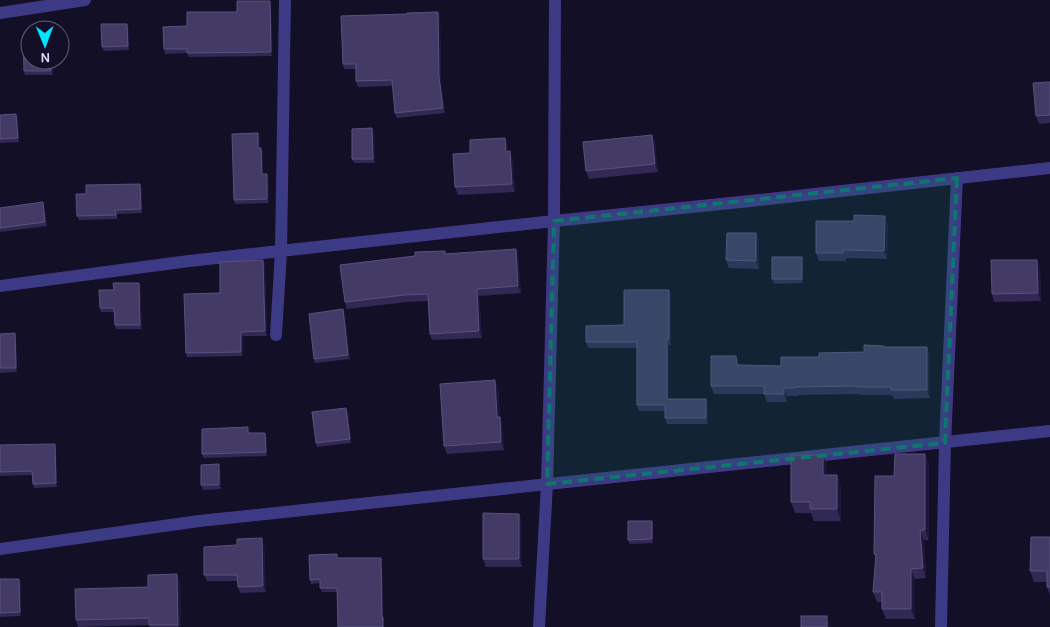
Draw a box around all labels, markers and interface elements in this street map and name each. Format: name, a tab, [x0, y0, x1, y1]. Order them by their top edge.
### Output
north arrow	[20, 20, 70, 70]
text: N	[40, 49, 50, 66]

